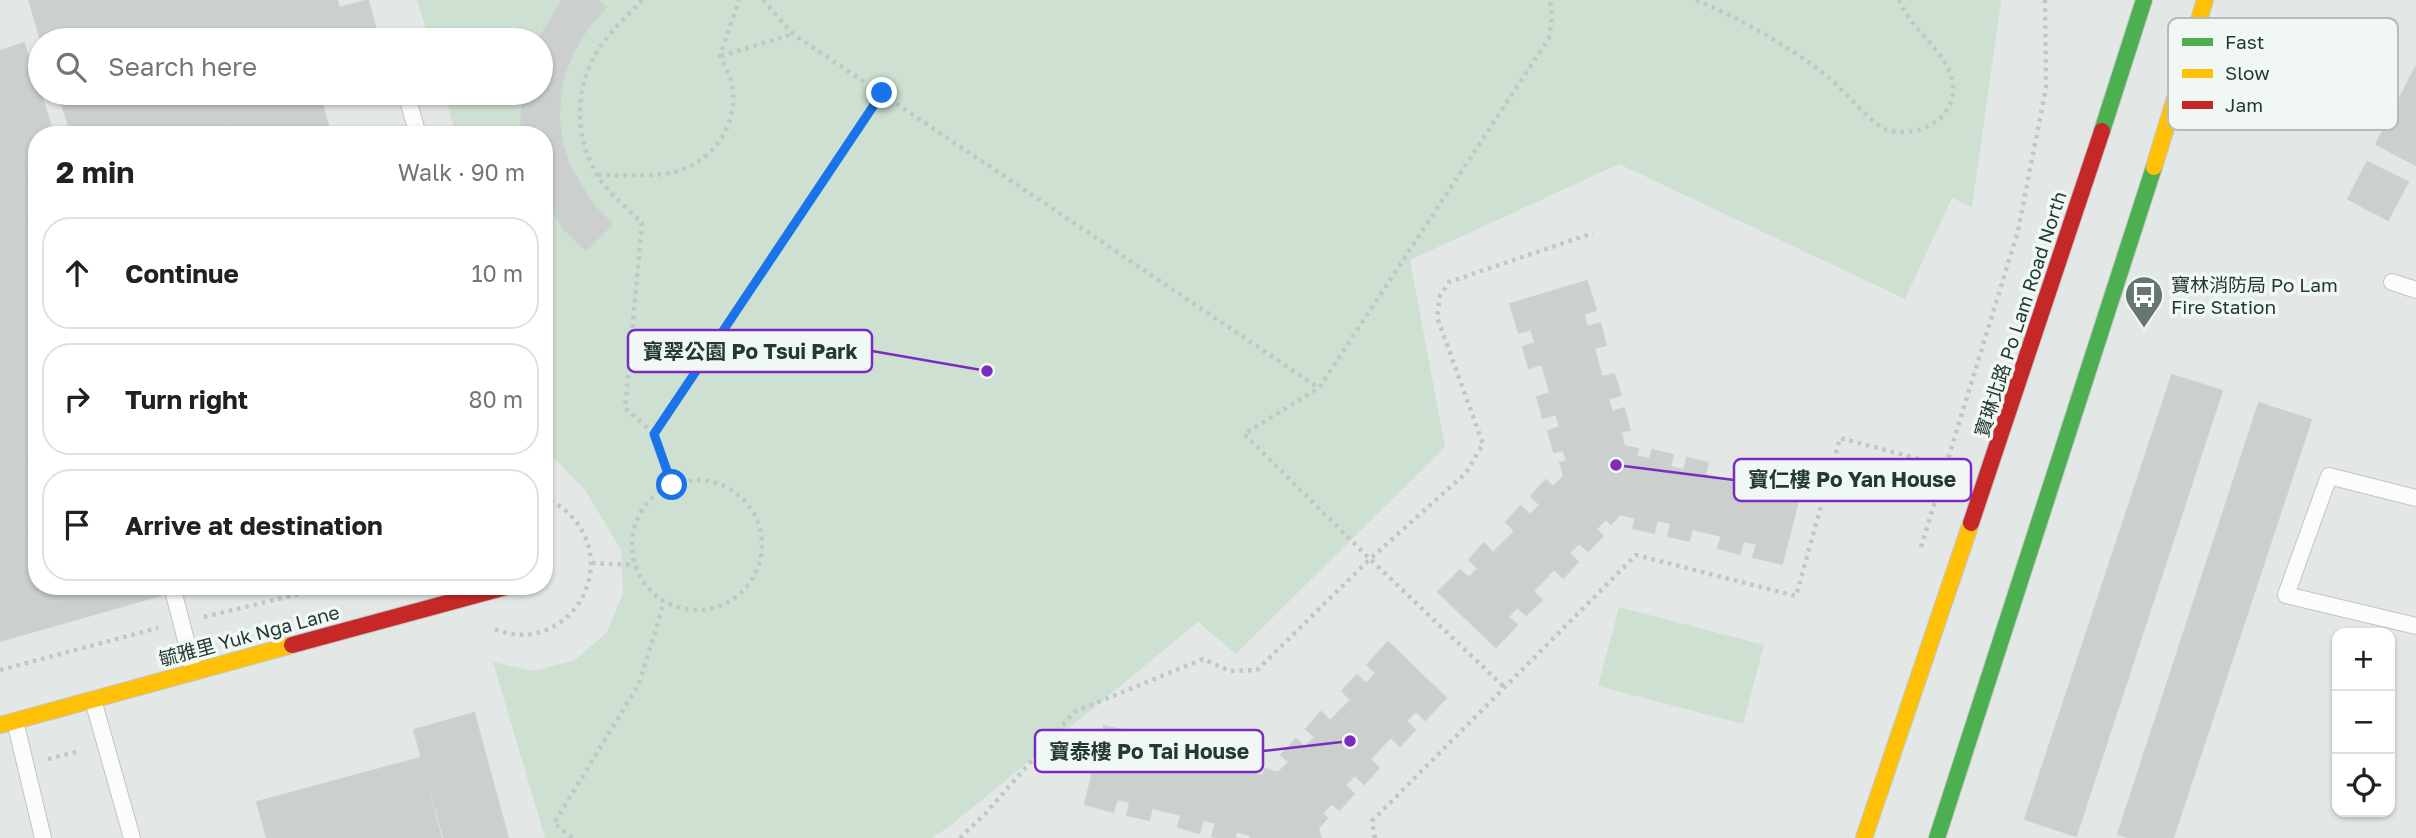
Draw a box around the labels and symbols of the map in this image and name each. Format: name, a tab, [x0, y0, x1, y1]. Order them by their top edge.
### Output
legend	[2168, 18, 2398, 130]
text: Fast	[2225, 30, 2264, 53]
text: Slow	[2225, 61, 2270, 84]
route end	[866, 77, 897, 108]
text: Jam	[2225, 93, 2263, 116]
street label: 寶琳北路 Po Lam Road North	[1969, 188, 2071, 440]
place label: 寶林消防局 Po Lam Fire Station	[2171, 273, 2338, 318]
bus stop icon: 寶林消防局 Po Lam Fire Station	[2123, 274, 2165, 329]
callout: 寶翠公園 Po Tsui Park	[628, 330, 872, 372]
text: 寶翠公園 Po Tsui Park	[642, 338, 858, 364]
callout: 寶仁樓 Po Yan House	[1734, 459, 1971, 501]
text: 寶仁樓 Po Yan House	[1748, 466, 1956, 492]
route start	[656, 469, 687, 500]
street label: 毓雅里 Yuk Nga Lane	[156, 600, 342, 670]
callout: 寶泰樓 Po Tai House	[1035, 730, 1263, 772]
text: 寶泰樓 Po Tai House	[1049, 738, 1249, 764]

